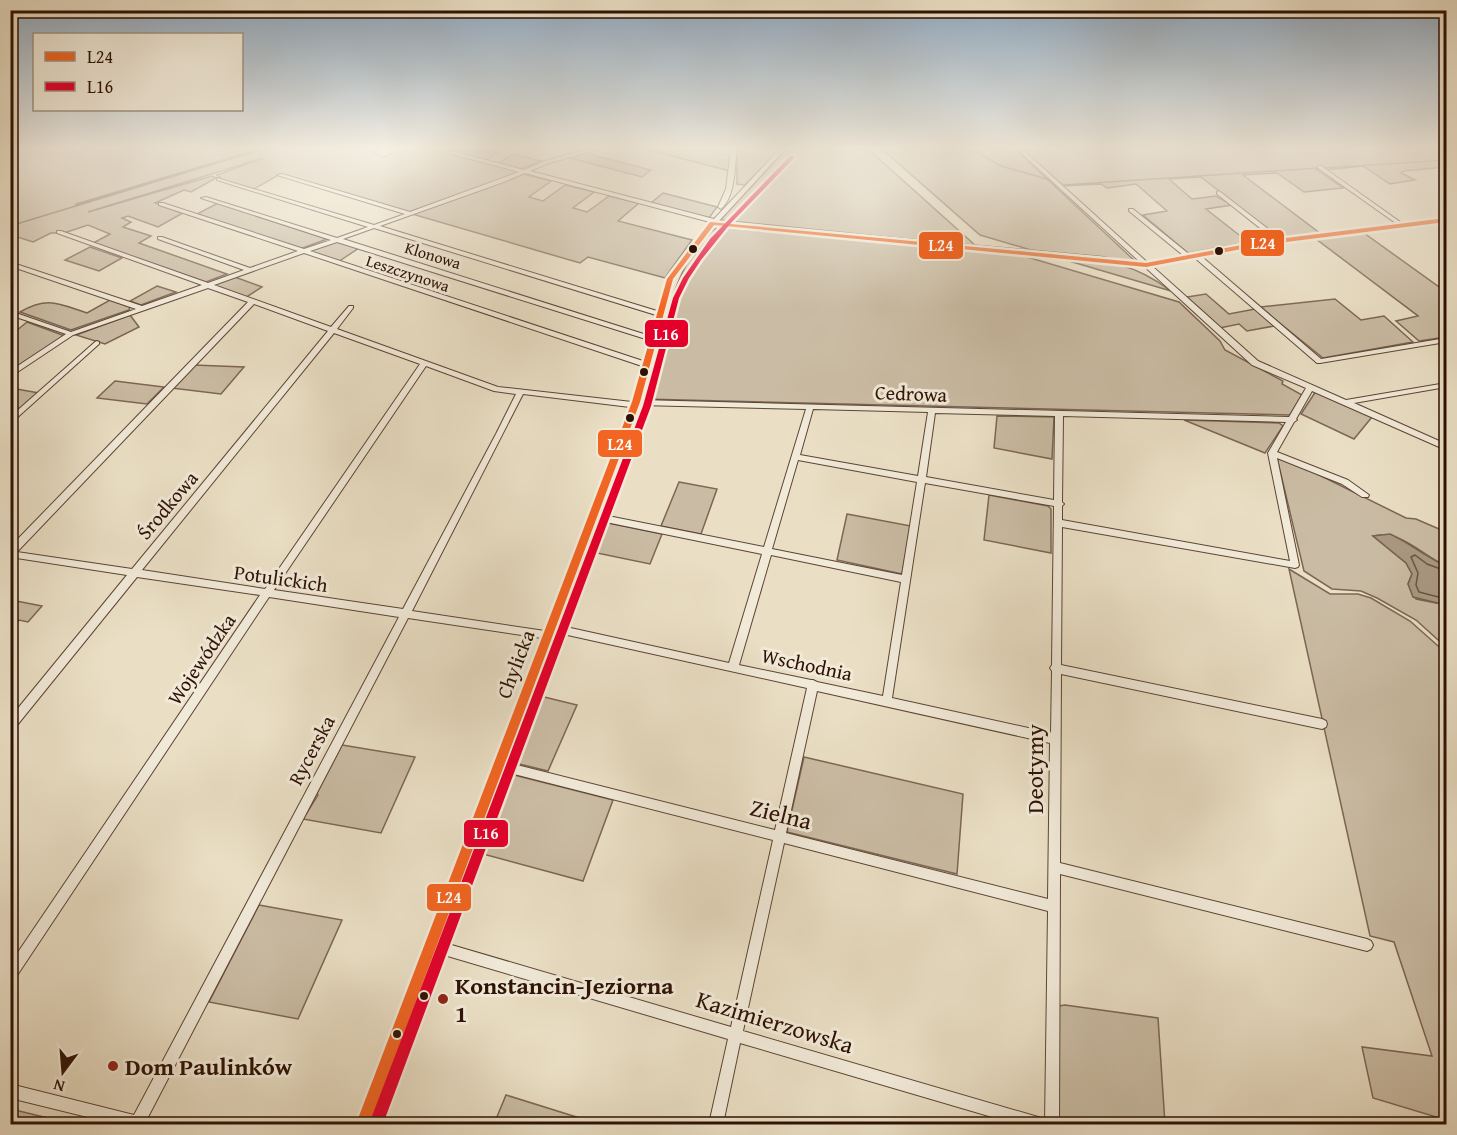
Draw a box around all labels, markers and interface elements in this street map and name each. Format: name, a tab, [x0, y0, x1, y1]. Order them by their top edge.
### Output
legend	[33, 33, 243, 111]
text: L24	[87, 43, 113, 70]
text: L16	[87, 73, 113, 100]
line badge: L24	[1240, 229, 1285, 257]
line badge: L24	[918, 231, 964, 260]
text: L24	[1251, 231, 1275, 255]
text: L24	[929, 233, 953, 257]
street label: Klonowa	[402, 235, 465, 275]
unlabelled marker	[687, 243, 699, 255]
unlabelled marker	[1213, 245, 1225, 257]
street label: Leszczynowa	[363, 248, 453, 298]
line badge: L16	[644, 319, 689, 348]
text: L16	[654, 322, 678, 346]
unlabelled marker	[638, 366, 650, 378]
street label: Cedrowa	[874, 377, 948, 409]
unlabelled marker	[624, 412, 636, 424]
line badge: L24	[597, 429, 643, 458]
text: L24	[608, 432, 632, 456]
street label: Środkowa	[130, 464, 205, 546]
street label: Potulickich	[232, 557, 330, 599]
street label: Wojewódzka	[160, 607, 243, 710]
street label: Chylicka	[489, 625, 542, 703]
street label: Wschodnia	[759, 640, 855, 688]
street label: Rycerska	[280, 709, 342, 790]
street label: Deotymy	[1017, 724, 1052, 814]
street label: Zielna	[747, 789, 816, 839]
line badge: L16	[463, 819, 509, 848]
text: L16	[474, 821, 498, 845]
line badge: L24	[426, 883, 472, 912]
text: L24	[437, 885, 461, 909]
place label: Konstancin-Jeziorna 1	[455, 968, 674, 1031]
street label: Kazimierzowska	[692, 981, 859, 1063]
unlabelled marker	[418, 990, 430, 1002]
marker: Konstancin-Jeziorna 1	[436, 992, 450, 1006]
unlabelled marker	[391, 1028, 403, 1040]
north arrow	[33, 1042, 93, 1102]
place label: Dom Paulinków	[125, 1049, 293, 1084]
marker: Dom Paulinków	[106, 1059, 120, 1073]
text: N	[50, 1073, 67, 1099]

